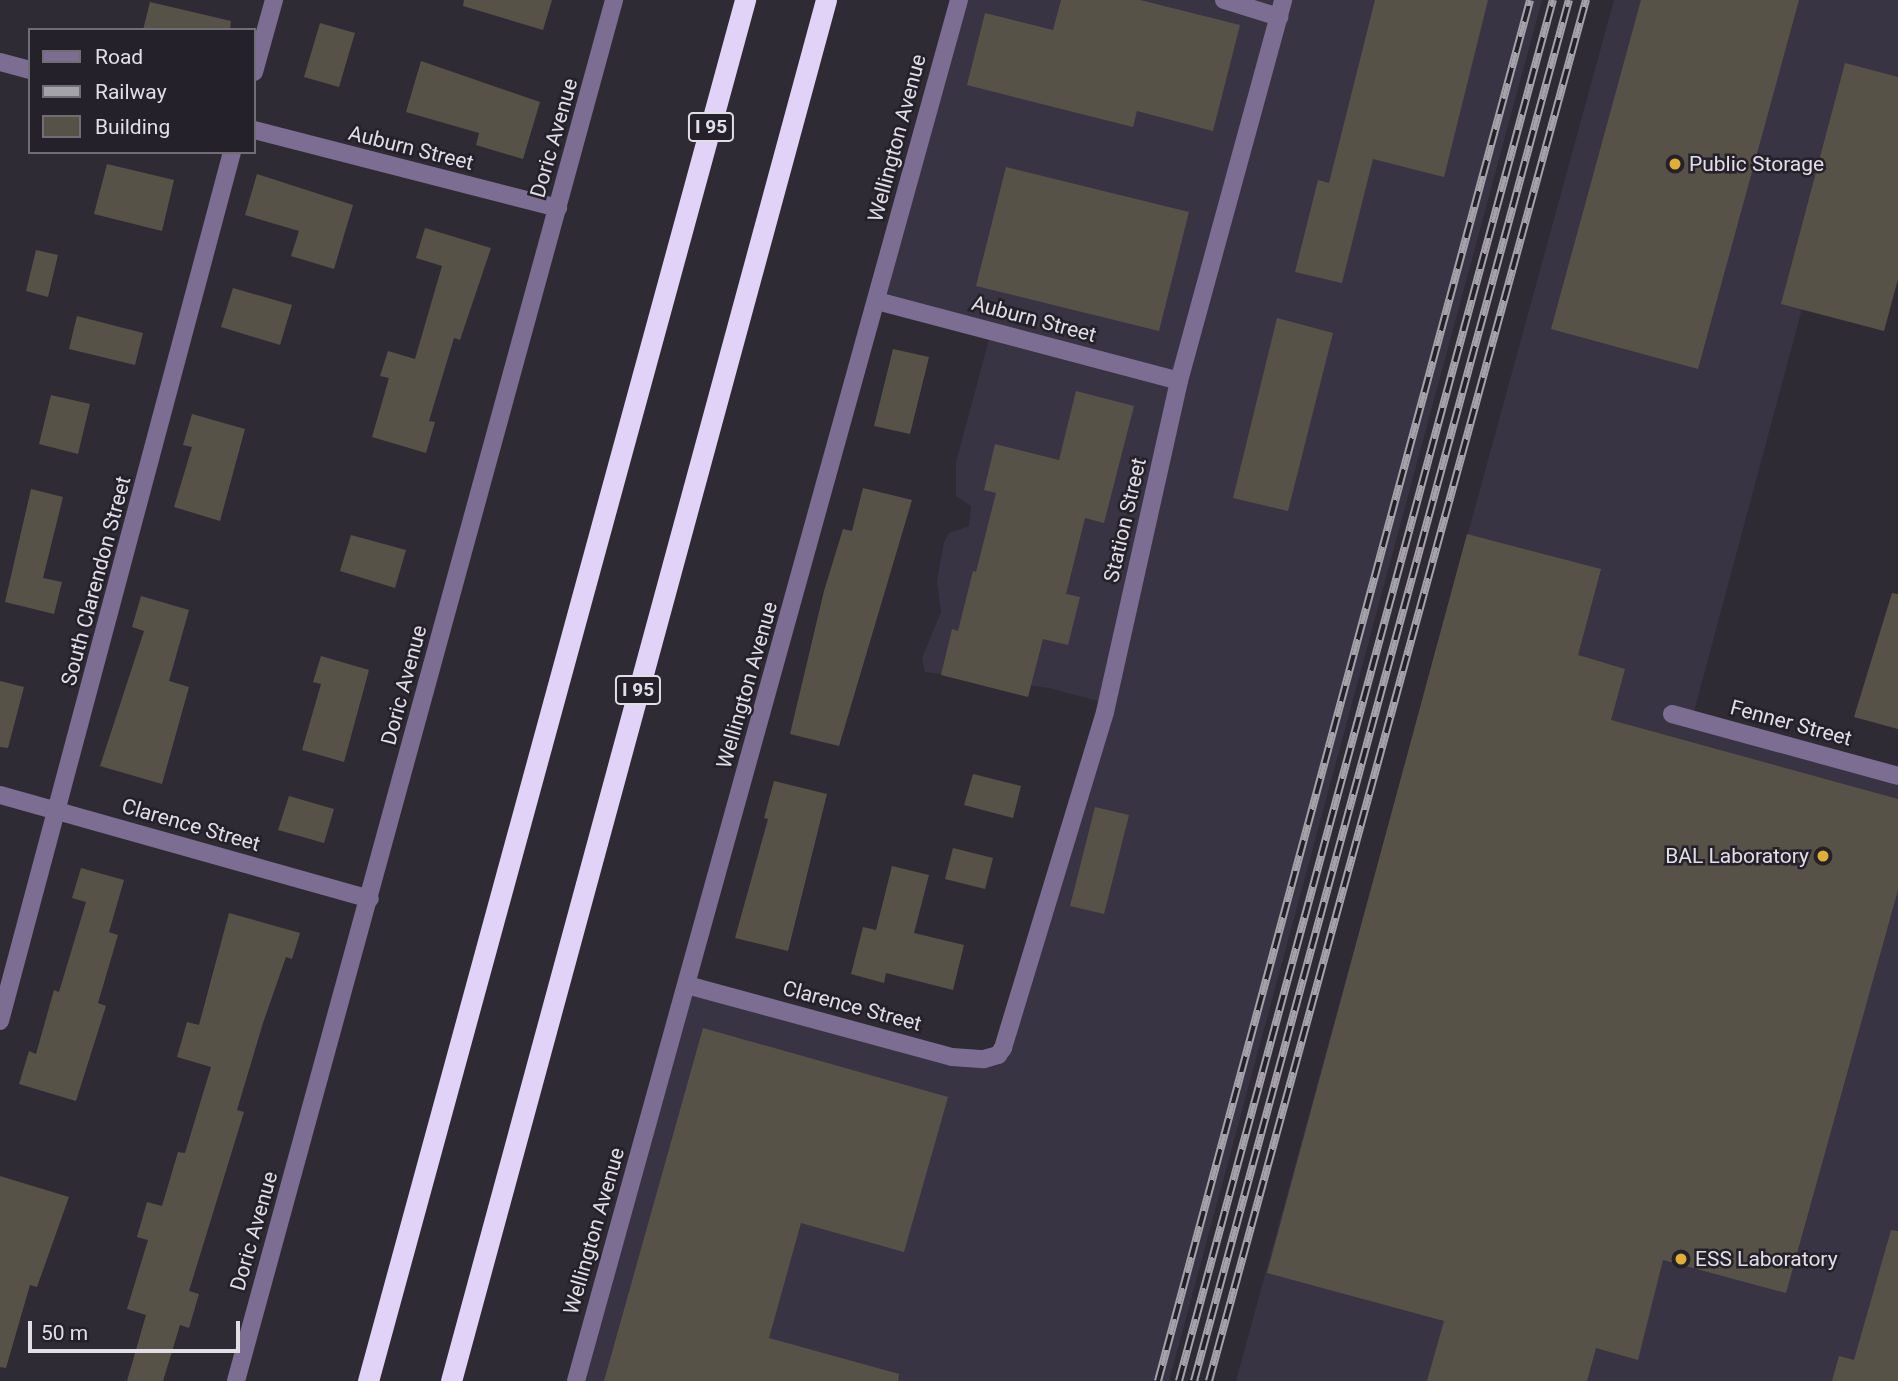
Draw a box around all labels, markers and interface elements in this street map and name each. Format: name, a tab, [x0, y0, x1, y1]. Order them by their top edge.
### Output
legend	[28, 28, 256, 154]
text: Road	[95, 45, 143, 69]
street label: Wellington Avenue	[863, 52, 931, 224]
street label: Doric Avenue	[525, 75, 583, 201]
text: Railway	[95, 80, 167, 104]
road number: I 95	[686, 111, 736, 142]
text: Building	[95, 115, 170, 139]
street label: Auburn Street	[346, 120, 476, 176]
place label: Public Storage	[1689, 151, 1824, 177]
marker: Public Storage	[1667, 156, 1683, 172]
street label: Auburn Street	[969, 290, 1099, 348]
street label: Station Street	[1098, 455, 1152, 585]
street label: South Clarendon Street	[56, 474, 136, 688]
street label: Wellington Avenue	[711, 599, 783, 771]
street label: Doric Avenue	[376, 622, 432, 748]
road number: I 95	[614, 674, 662, 706]
street label: Fenner Street	[1728, 695, 1854, 751]
street label: Clarence Street	[119, 793, 263, 857]
place label: BAL Laboratory	[1665, 843, 1809, 869]
marker: BAL Laboratory	[1815, 848, 1831, 864]
street label: Clarence Street	[780, 975, 924, 1037]
street label: Wellington Avenue	[558, 1145, 630, 1317]
street label: Doric Avenue	[225, 1168, 283, 1294]
place label: ESS Laboratory	[1695, 1246, 1838, 1272]
marker: ESS Laboratory	[1673, 1251, 1689, 1267]
scale bar	[32, 1308, 243, 1352]
text: 50 m	[41, 1321, 88, 1345]

